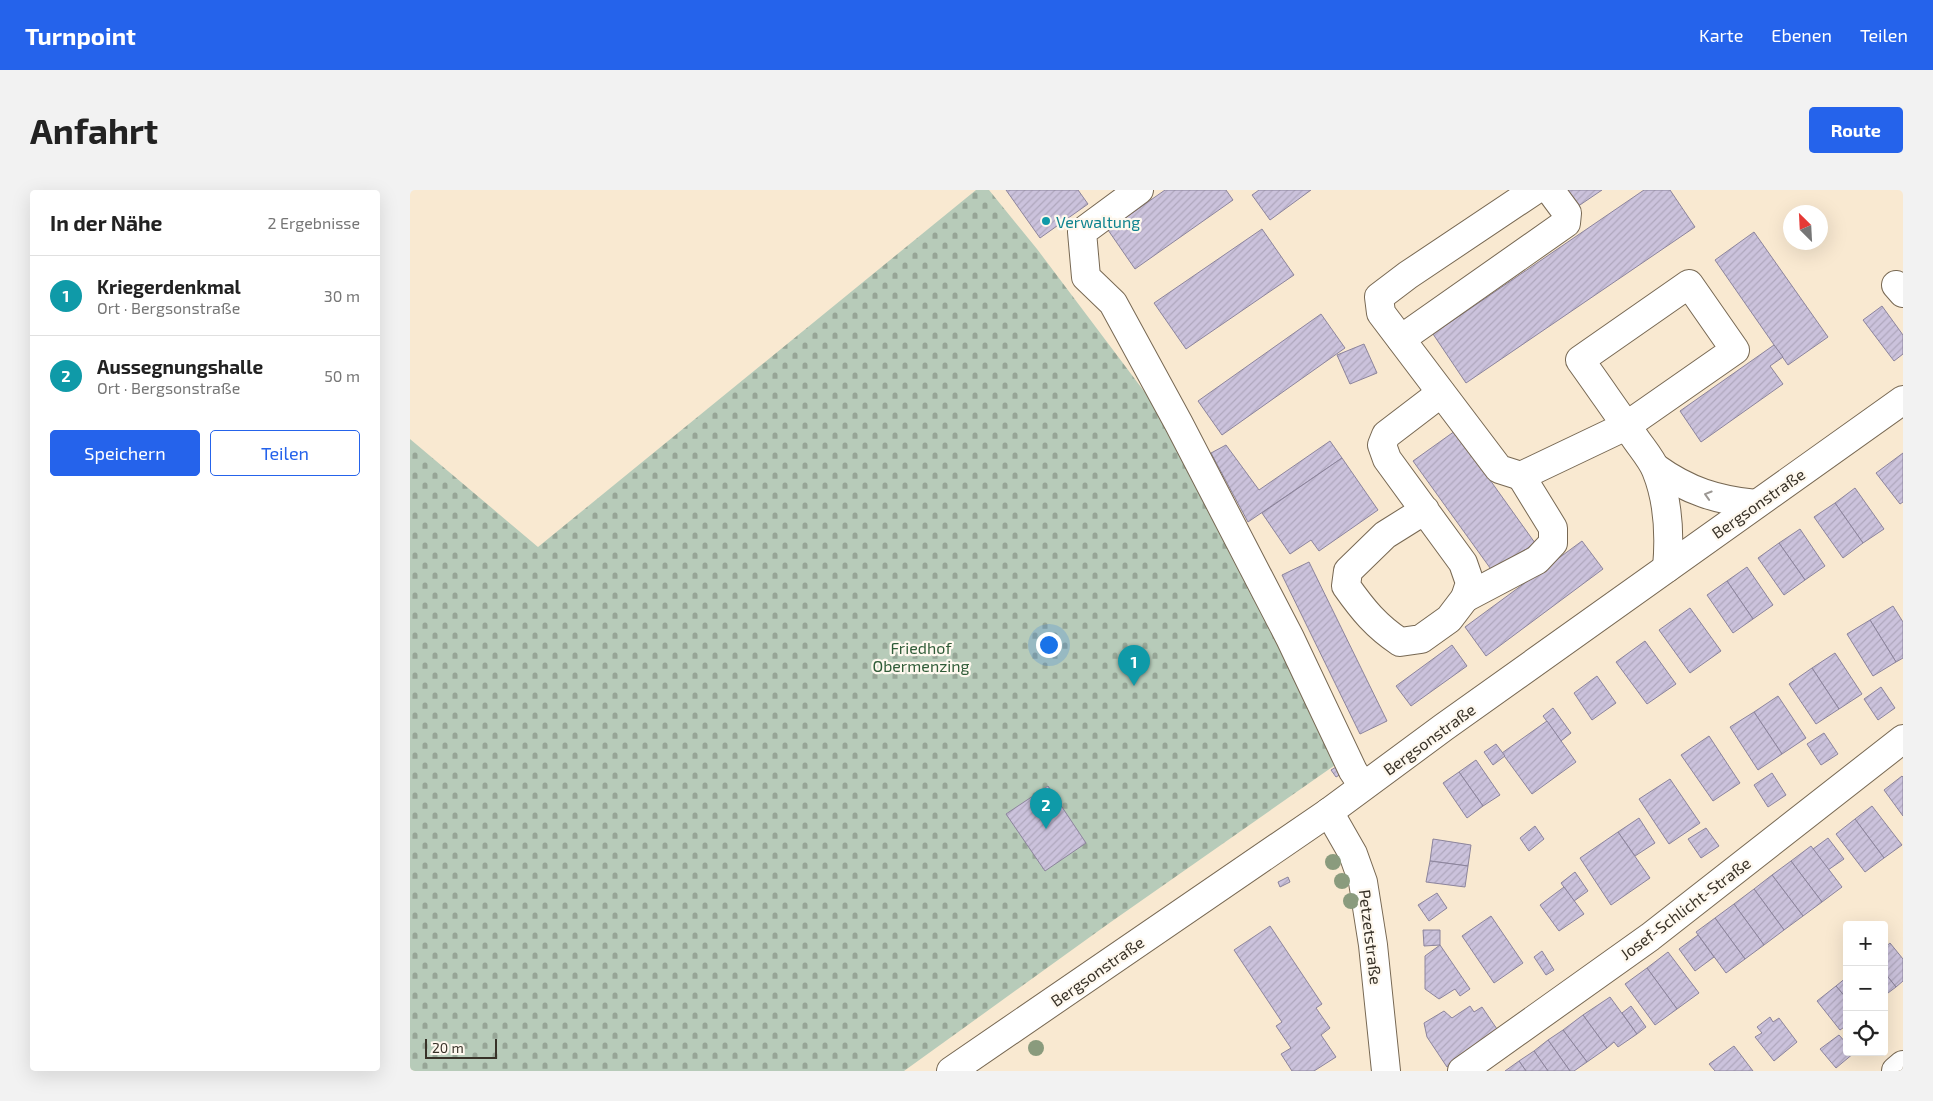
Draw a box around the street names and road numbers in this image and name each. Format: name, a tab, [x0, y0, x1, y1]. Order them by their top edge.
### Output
street label: Bergsonstraße	[1708, 464, 1808, 542]
street label: Bergsonstraße	[1379, 699, 1479, 779]
street label: Josef-Schlicht-Straße	[1616, 853, 1754, 963]
street label: Petzetstraße	[1356, 888, 1386, 986]
street label: Bergsonstraße	[1047, 932, 1147, 1010]

